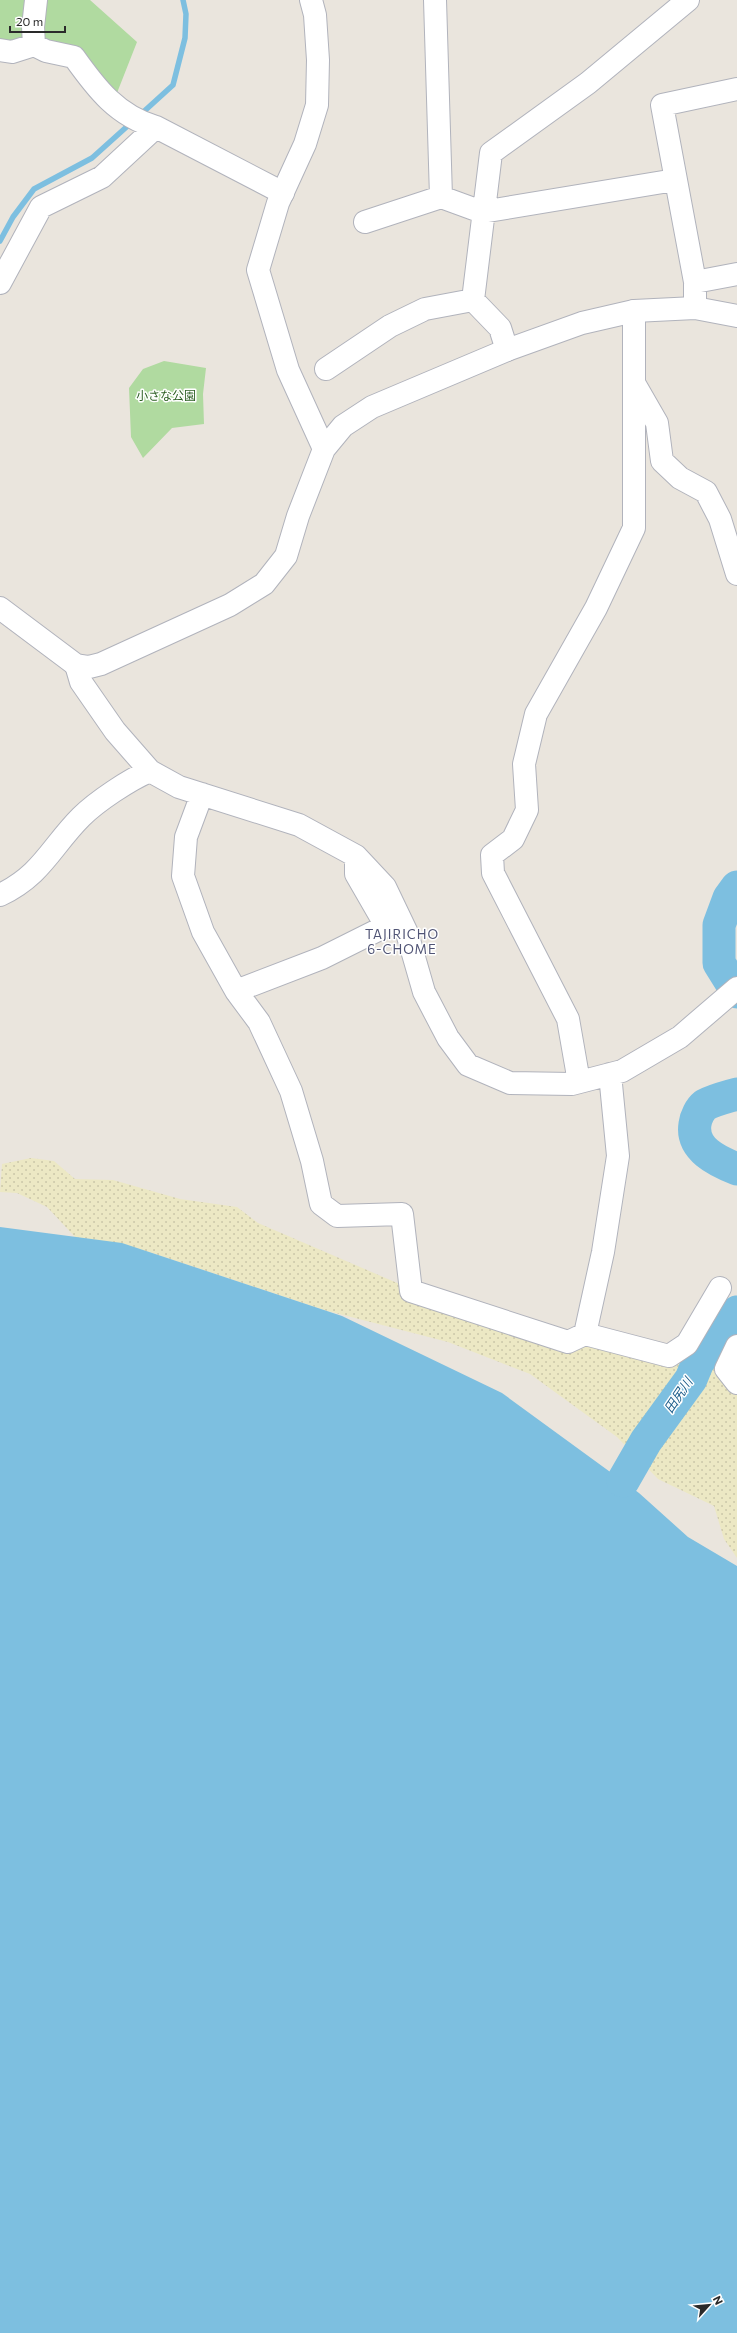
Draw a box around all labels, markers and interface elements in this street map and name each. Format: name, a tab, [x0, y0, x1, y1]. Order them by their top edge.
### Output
scale bar	[10, 8, 65, 34]
text: 20 m	[16, 14, 43, 28]
park label: 小さな公園	[136, 388, 196, 402]
district label: TAJIRICHO 6-CHOME	[365, 926, 439, 957]
water label: 田尻川	[660, 1373, 697, 1416]
north arrow	[689, 2285, 729, 2325]
text: N	[711, 2294, 726, 2307]

